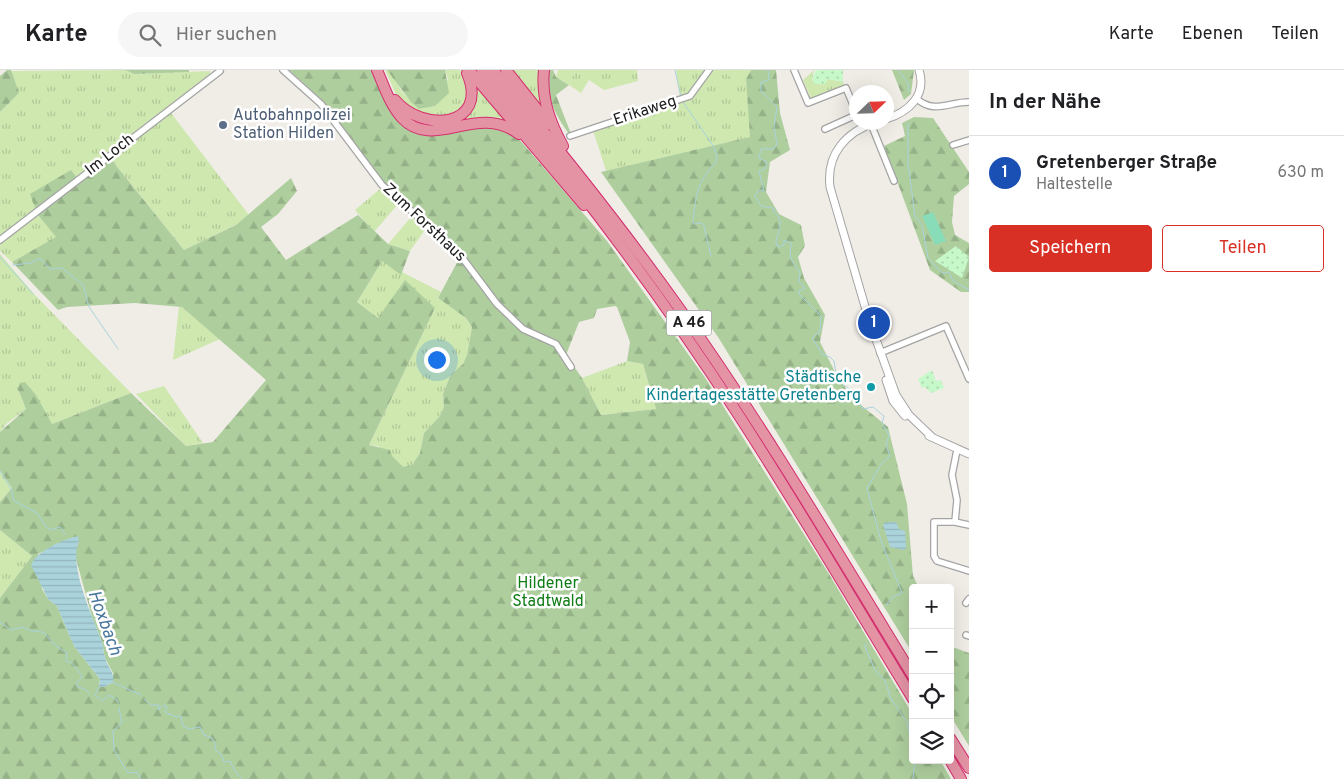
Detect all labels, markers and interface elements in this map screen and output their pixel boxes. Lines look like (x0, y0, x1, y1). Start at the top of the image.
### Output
search box (118, 12, 468, 57)
text: Karte (25, 20, 88, 50)
icon: search (136, 21, 164, 49)
text: Hier suchen (176, 23, 277, 47)
text: Karte (1109, 23, 1154, 46)
text: Ebenen (1182, 23, 1243, 46)
text: Teilen (1271, 23, 1319, 46)
north arrow (849, 85, 894, 130)
text: In der Nähe (989, 89, 1101, 116)
street label: Erikaweg (611, 91, 679, 131)
place label: Autobahnpolizei Station Hilden (233, 106, 351, 144)
marker: Autobahnpolizei Station Hilden (217, 119, 229, 131)
street label: Im Loch (81, 130, 139, 180)
text: Gretenberger Straße (1036, 151, 1217, 175)
text: 1 (1002, 163, 1008, 183)
text: 630 m (1277, 163, 1324, 183)
text: Haltestelle (1036, 175, 1113, 195)
street label: Zum Forsthaus (378, 179, 470, 267)
button: Speichern (989, 225, 1152, 272)
button: Teilen (1162, 225, 1324, 272)
pin: 1 (858, 304, 890, 342)
road number: A 46 (666, 310, 712, 336)
your location (424, 347, 450, 373)
place label: Städtische Kindertagesstätte Gretenberg (646, 368, 861, 406)
marker: Städtische Kindertagesstätte Gretenberg (865, 381, 877, 393)
park label: Hildener Stadtwald (512, 574, 584, 612)
map controls (909, 584, 954, 764)
button: + (909, 584, 954, 629)
water label: Hoxbach (82, 587, 126, 659)
button: − (909, 629, 954, 674)
button: locate (909, 674, 954, 719)
button: layers (909, 719, 954, 764)

